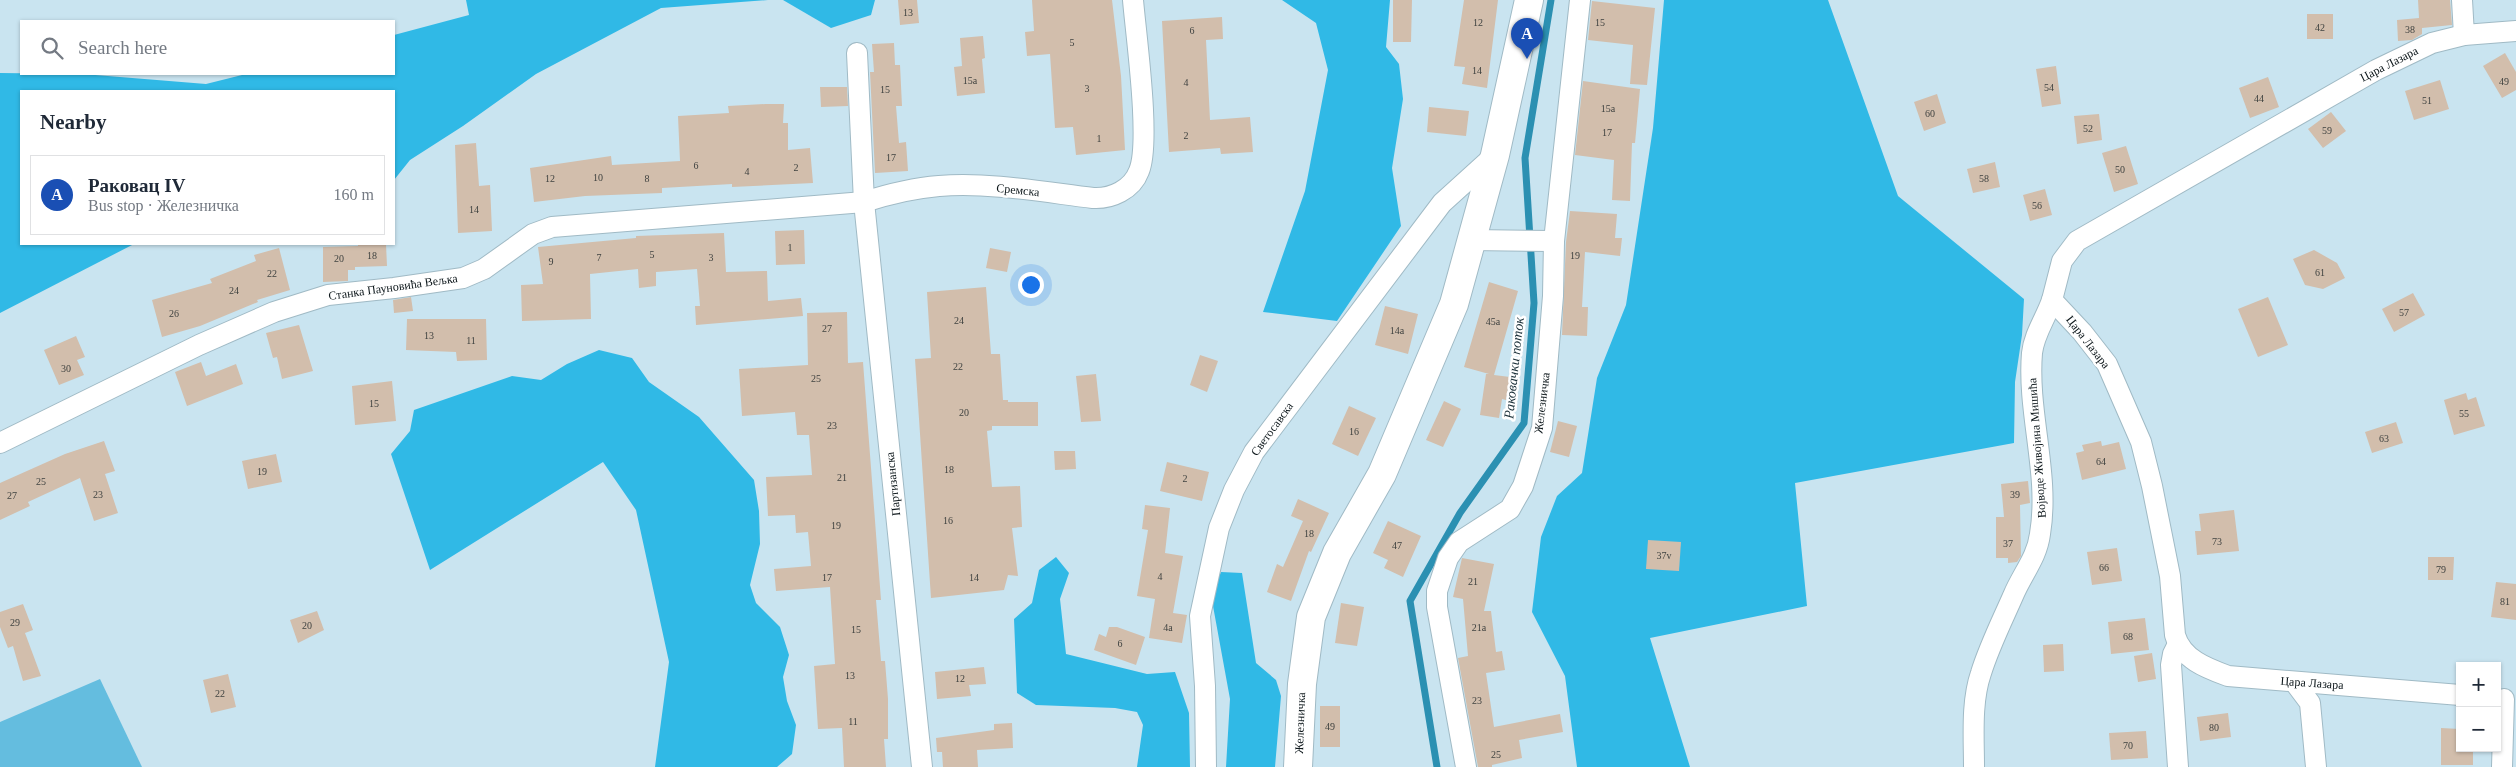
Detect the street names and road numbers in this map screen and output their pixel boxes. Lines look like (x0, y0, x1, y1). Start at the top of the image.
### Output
street label: Цара Лазара (2358, 43, 2421, 85)
street label: Сремска (996, 181, 1041, 199)
street label: Станка Пауновића Вељка (328, 271, 459, 303)
street label: Цара Лазара (2063, 313, 2113, 372)
street label: Железничка (1531, 371, 1553, 434)
street label: Војводе Живојина Мишића (2025, 377, 2049, 518)
street label: Светосавска (1248, 399, 1297, 459)
street label: Партизанска (883, 451, 903, 517)
street label: Цара Лазара (2280, 674, 2345, 692)
street label: Железничка (1292, 691, 1308, 754)

